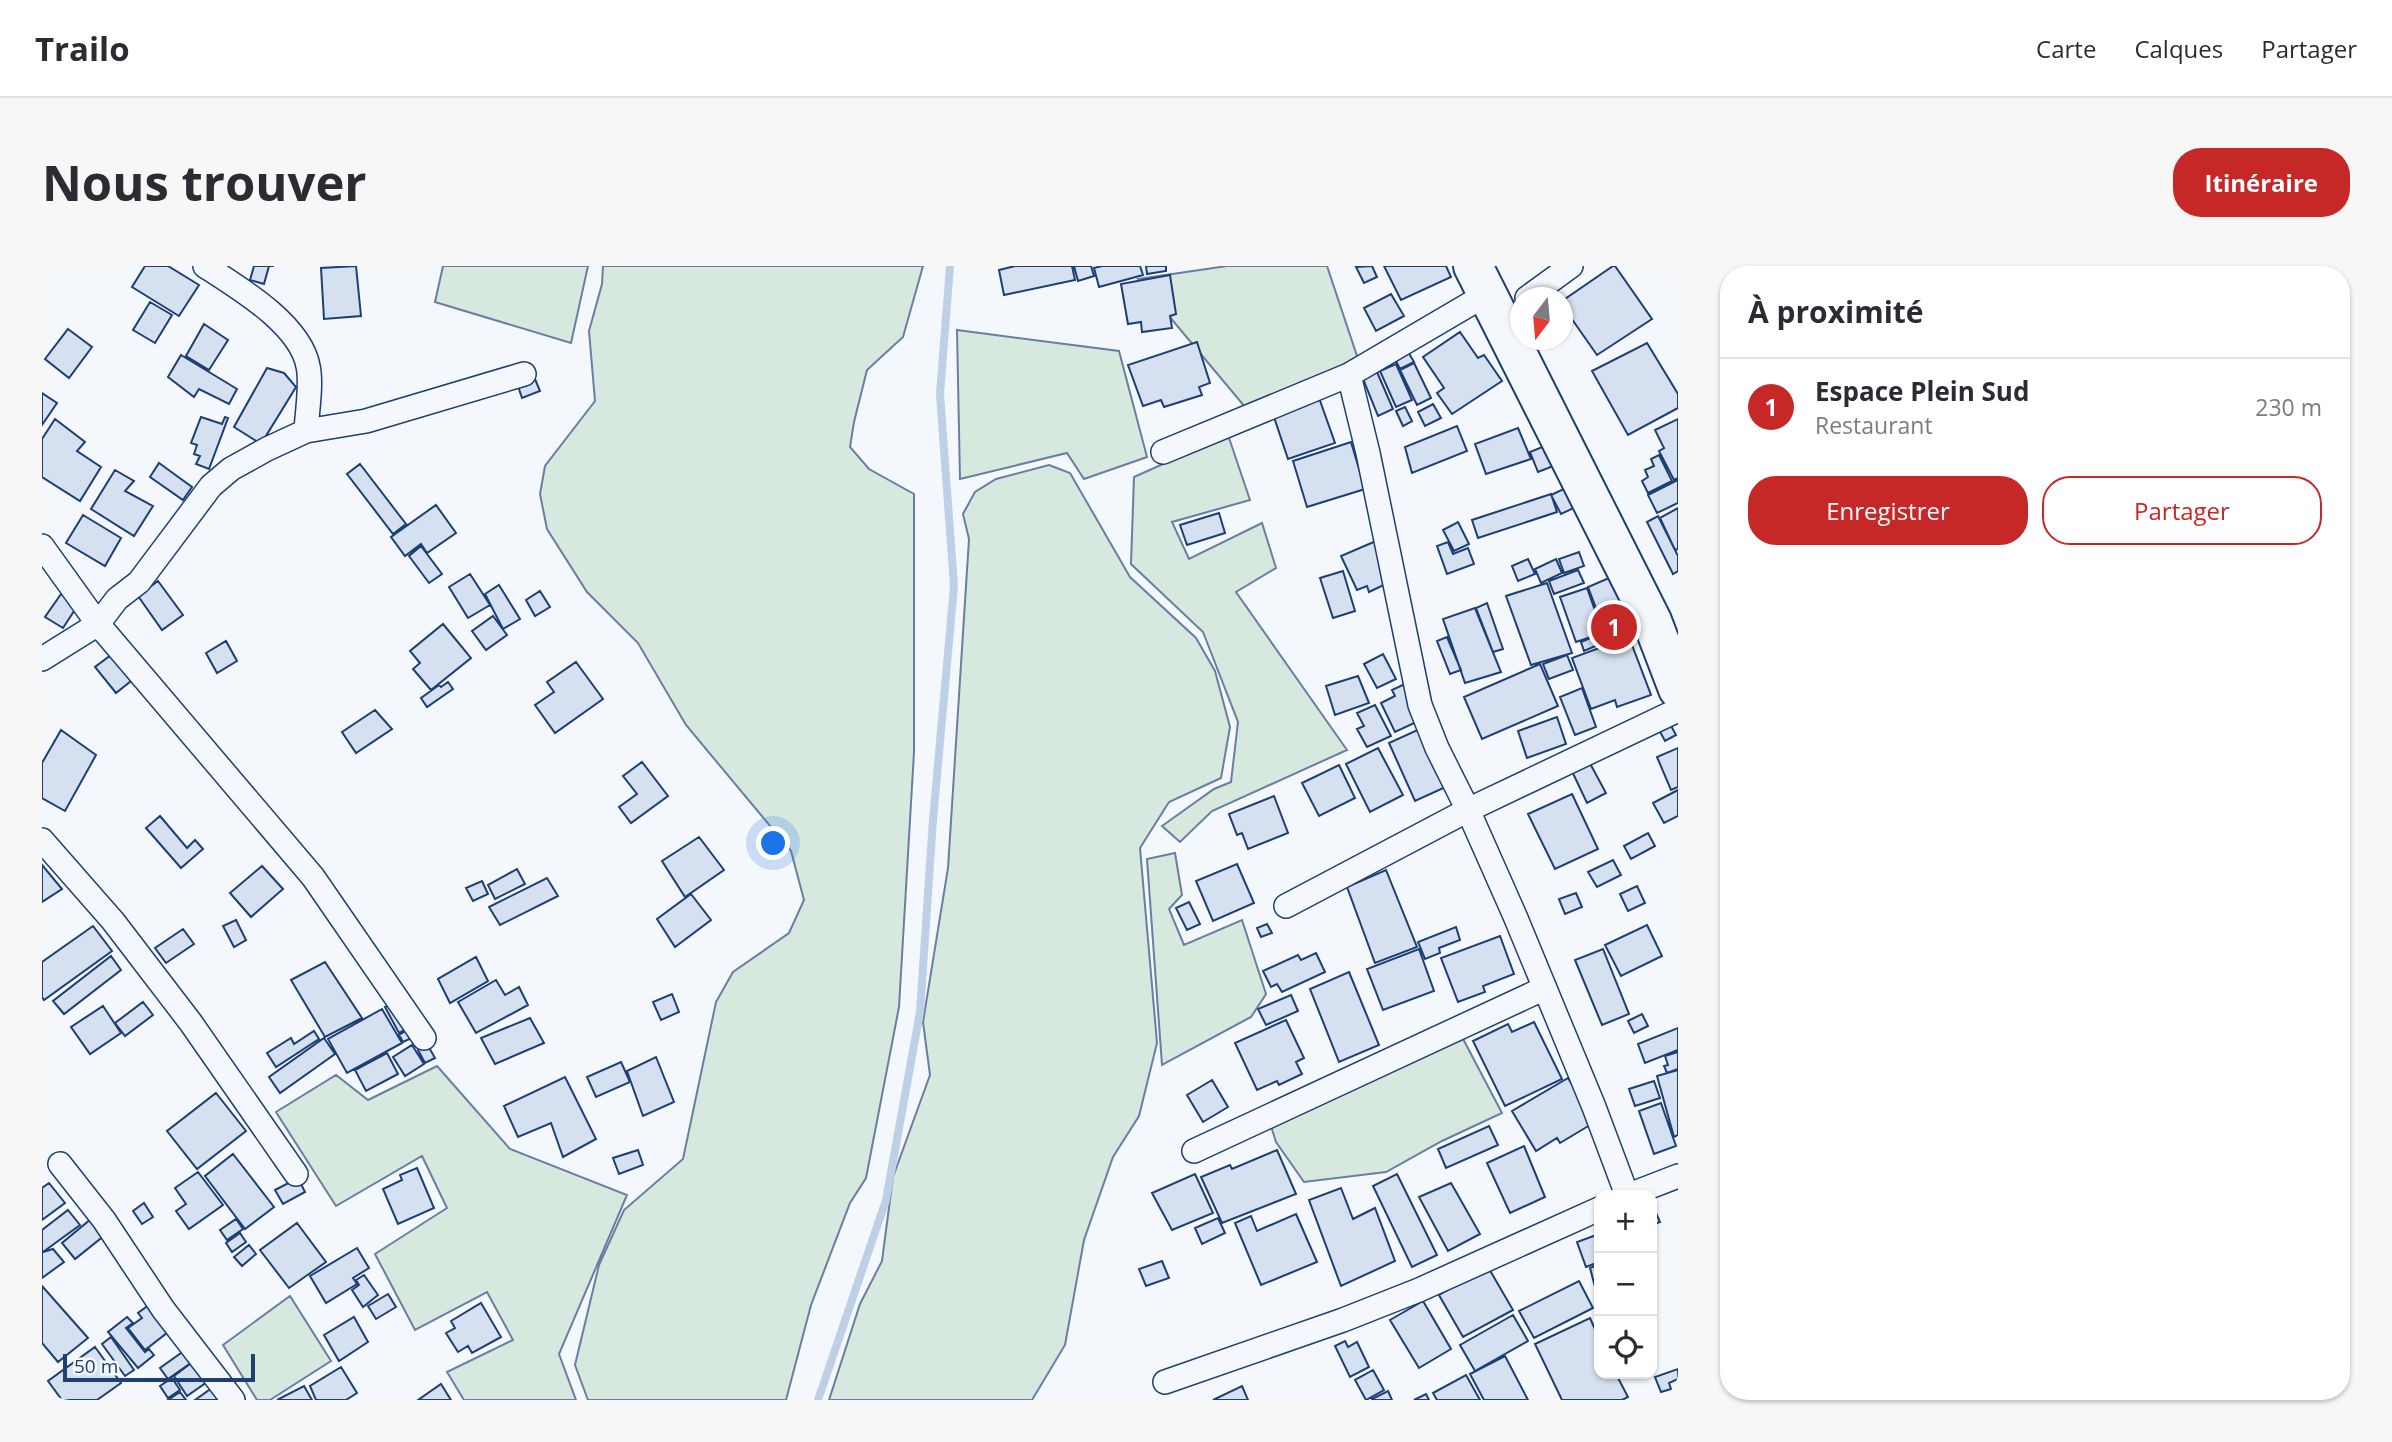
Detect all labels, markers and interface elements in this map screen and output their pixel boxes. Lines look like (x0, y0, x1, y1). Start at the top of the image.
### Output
text: Trailo (35, 26, 130, 71)
text: Carte (2036, 32, 2096, 65)
text: Calques (2134, 32, 2223, 65)
text: Partager (2261, 32, 2357, 65)
button: Itinéraire (2173, 148, 2350, 217)
text: Nous trouver (42, 149, 367, 215)
north arrow (1510, 287, 1573, 350)
text: À proximité (1748, 291, 1924, 332)
text: Espace Plein Sud (1815, 373, 2029, 409)
text: 1 (1764, 391, 1778, 423)
text: 230 m (2255, 391, 2322, 423)
text: Restaurant (1815, 409, 1933, 441)
button: Enregistrer (1748, 476, 2028, 545)
button: Partager (2042, 476, 2322, 545)
pin: 1 (1591, 601, 1637, 653)
your location (756, 826, 790, 860)
map controls (1594, 1190, 1657, 1379)
button: + (1594, 1190, 1657, 1253)
button: − (1594, 1253, 1657, 1316)
button: locate (1594, 1316, 1657, 1379)
scale bar (63, 1351, 256, 1383)
text: 50 m (74, 1353, 118, 1379)

